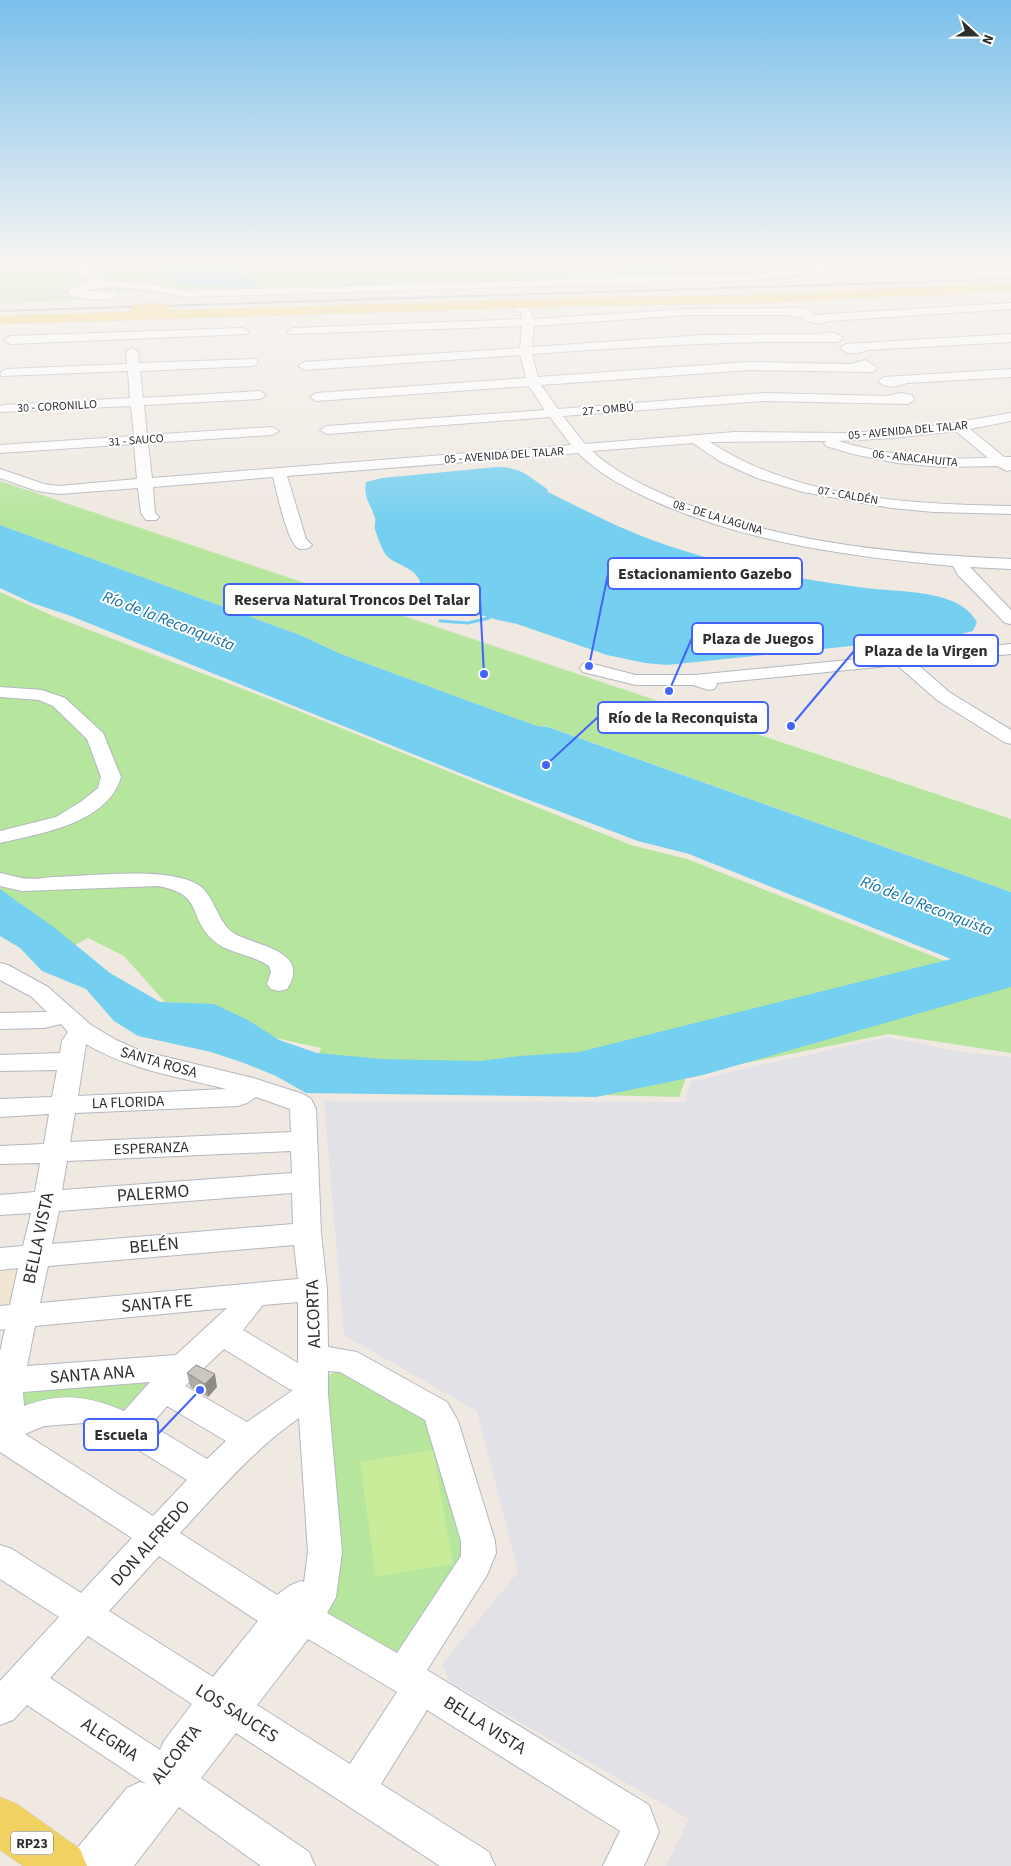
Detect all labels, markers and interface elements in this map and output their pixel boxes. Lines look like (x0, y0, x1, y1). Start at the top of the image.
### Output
north arrow (951, 10, 1001, 60)
text: N (976, 31, 998, 47)
street label: 30 - CORONILLO (17, 396, 97, 417)
street label: 27 - OMBÚ (581, 399, 635, 420)
street label: 05 - AVENIDA DEL TALAR (848, 417, 969, 444)
street label: 31 - SAUCO (108, 430, 164, 451)
street label: 05 - AVENIDA DEL TALAR (444, 443, 565, 468)
street label: 06 - ANACAHUITA (871, 446, 959, 471)
street label: 07 - CALDÉN (816, 482, 879, 509)
street label: 08 - DE LA LAGUNA (671, 496, 765, 539)
callout: Estacionamiento Gazebo (608, 558, 802, 589)
text: Estacionamiento Gazebo (618, 563, 792, 585)
callout: Reserva Natural Troncos Del Talar (224, 584, 480, 615)
water label: Río de la Reconquista (99, 586, 238, 656)
text: Reserva Natural Troncos Del Talar (234, 589, 471, 611)
callout: Plaza de Juegos (692, 623, 823, 654)
text: Plaza de Juegos (702, 628, 814, 650)
callout: Plaza de la Virgen (854, 635, 998, 666)
text: Plaza de la Virgen (864, 640, 988, 662)
callout: Río de la Reconquista (598, 702, 768, 733)
text: Río de la Reconquista (608, 707, 758, 729)
water label: Río de la Reconquista (857, 871, 996, 941)
street label: SANTA ROSA (118, 1041, 201, 1084)
street label: LA FLORIDA (91, 1091, 165, 1114)
street label: ESPERANZA (113, 1137, 190, 1160)
street label: PALERMO (116, 1178, 190, 1209)
street label: BELLA VISTA (17, 1190, 60, 1286)
street label: BELÉN (128, 1231, 180, 1260)
street label: ALCORTA (300, 1279, 327, 1349)
street label: SANTA FE (120, 1288, 194, 1319)
street label: SANTA ANA (49, 1359, 135, 1390)
callout: Escuela (84, 1419, 158, 1450)
text: Escuela (94, 1424, 148, 1446)
street label: DON ALFREDO (105, 1495, 196, 1592)
street label: LOS SAUCES (190, 1678, 283, 1749)
street label: BELLA VISTA (439, 1690, 531, 1761)
street label: ALEGRIA (76, 1712, 144, 1767)
street label: ALCORTA (145, 1719, 207, 1789)
road number: RP23 (11, 1832, 53, 1855)

